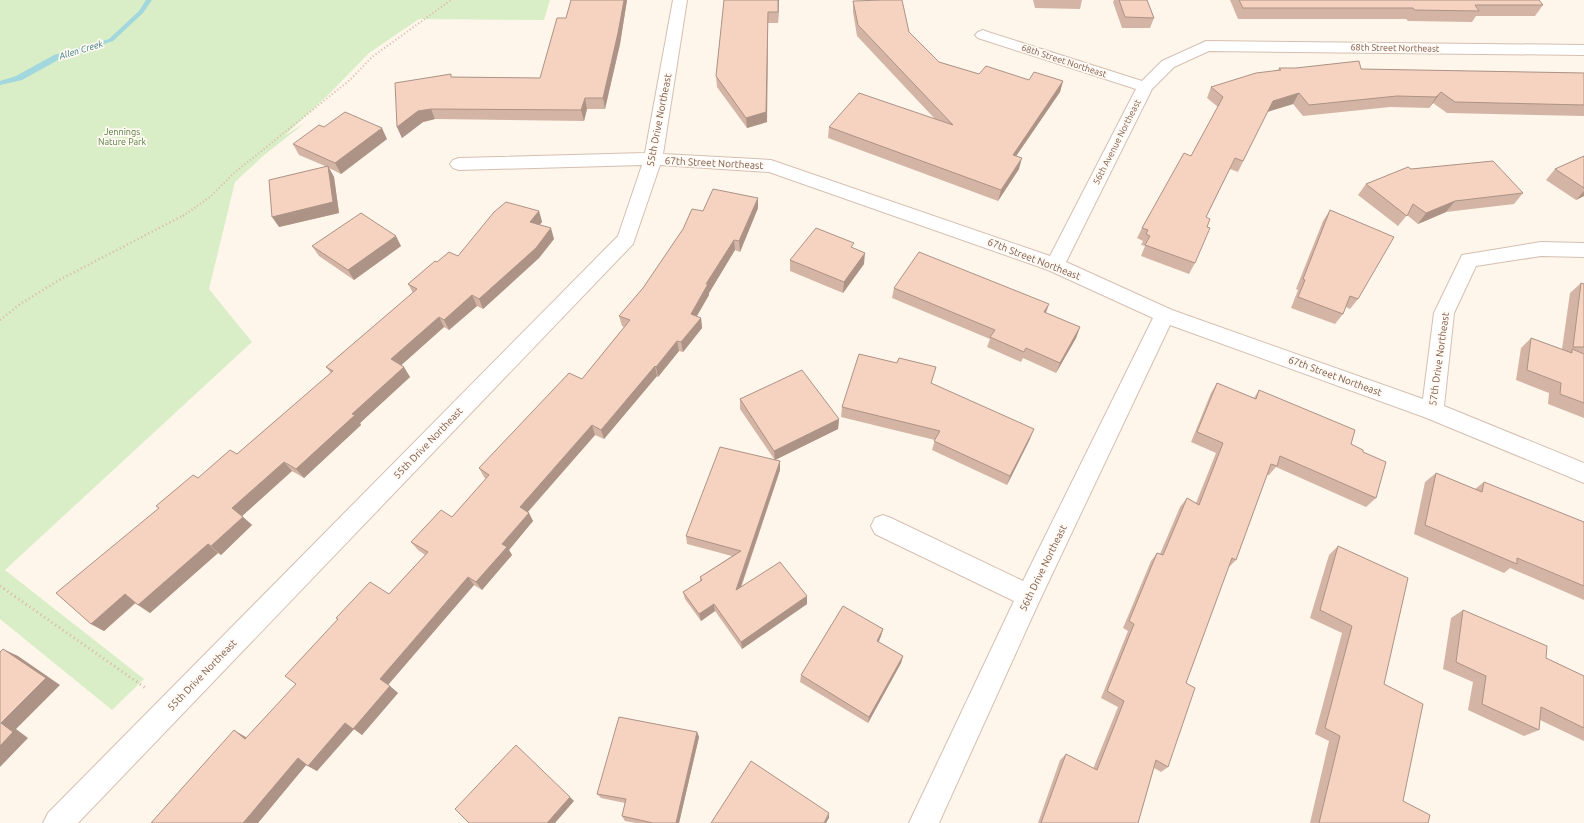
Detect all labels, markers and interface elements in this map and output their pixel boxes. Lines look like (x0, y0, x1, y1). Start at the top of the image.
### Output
water label: Allen Creek (57, 39, 104, 62)
street label: 68th Street Northeast (1350, 42, 1440, 54)
street label: 68th Street Northeast (1020, 43, 1108, 80)
street label: 55th Drive Northeast (645, 73, 673, 167)
street label: 56th Avenue Northeast (1091, 97, 1143, 186)
park label: Jennings Nature Park (98, 127, 146, 147)
street label: 67th Street Northeast (664, 155, 764, 171)
street label: 67th Street Northeast (986, 236, 1082, 282)
street label: 57th Drive Northeast (1427, 311, 1451, 407)
street label: 67th Street Northeast (1287, 354, 1383, 398)
street label: 55th Drive Northeast (391, 405, 465, 481)
street label: 56th Drive Northeast (1017, 523, 1069, 613)
street label: 55th Drive Northeast (165, 637, 239, 713)

